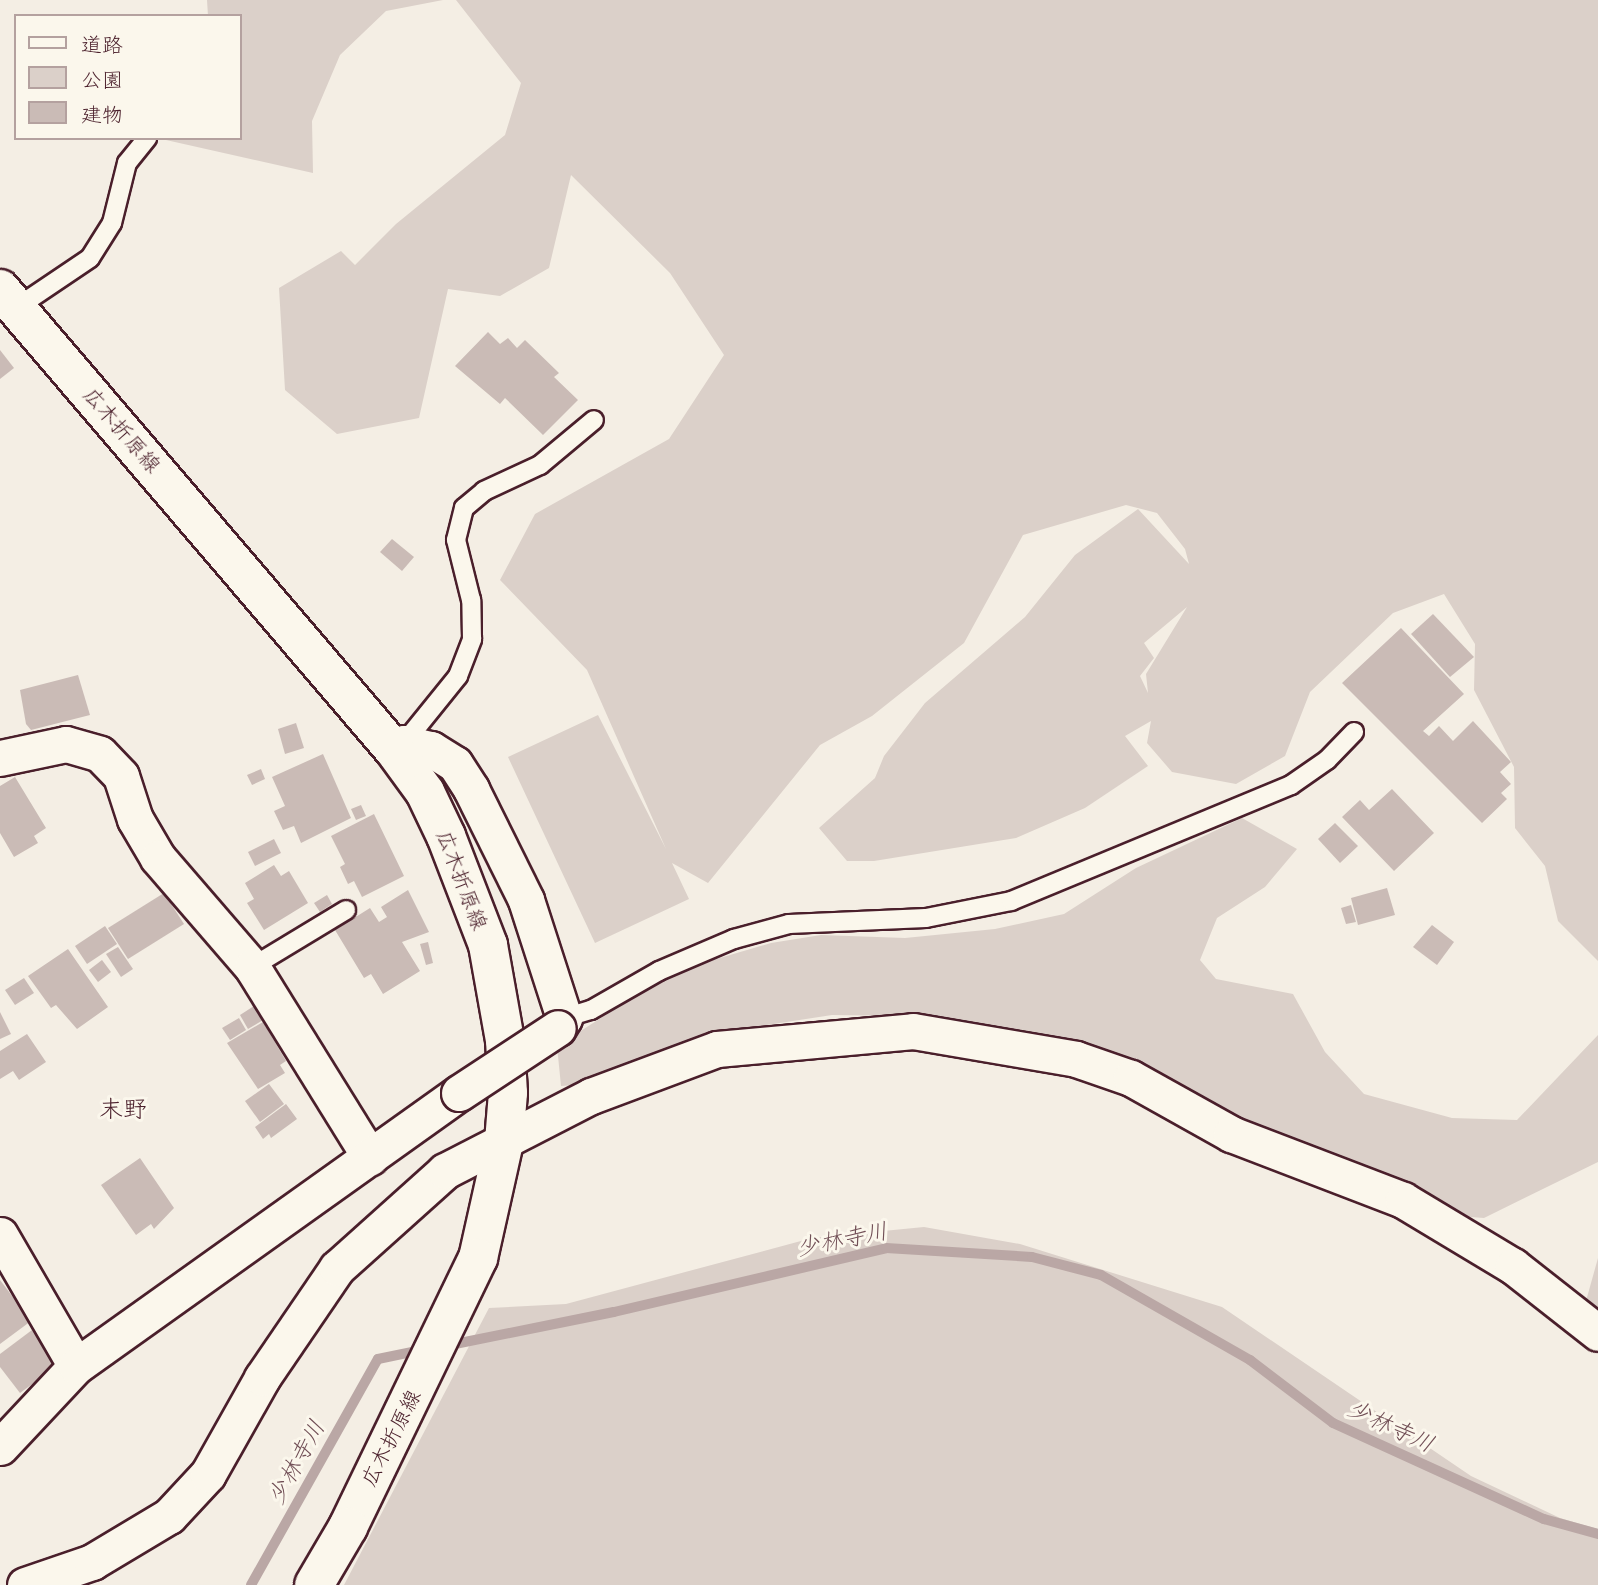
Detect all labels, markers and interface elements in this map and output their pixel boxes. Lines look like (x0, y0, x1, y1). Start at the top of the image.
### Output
legend (14, 14, 242, 140)
text: 道路 (81, 32, 123, 57)
text: 公園 (81, 67, 123, 92)
text: 建物 (81, 102, 123, 127)
street label: 広木折原線 (78, 382, 166, 478)
street label: 広木折原線 (431, 826, 493, 934)
district label: 末野 (99, 1095, 147, 1123)
water label: 少林寺川 (794, 1217, 890, 1261)
street label: 広木折原線 (356, 1386, 426, 1490)
water label: 少林寺川 (1343, 1394, 1439, 1458)
water label: 少林寺川 (262, 1415, 330, 1509)

